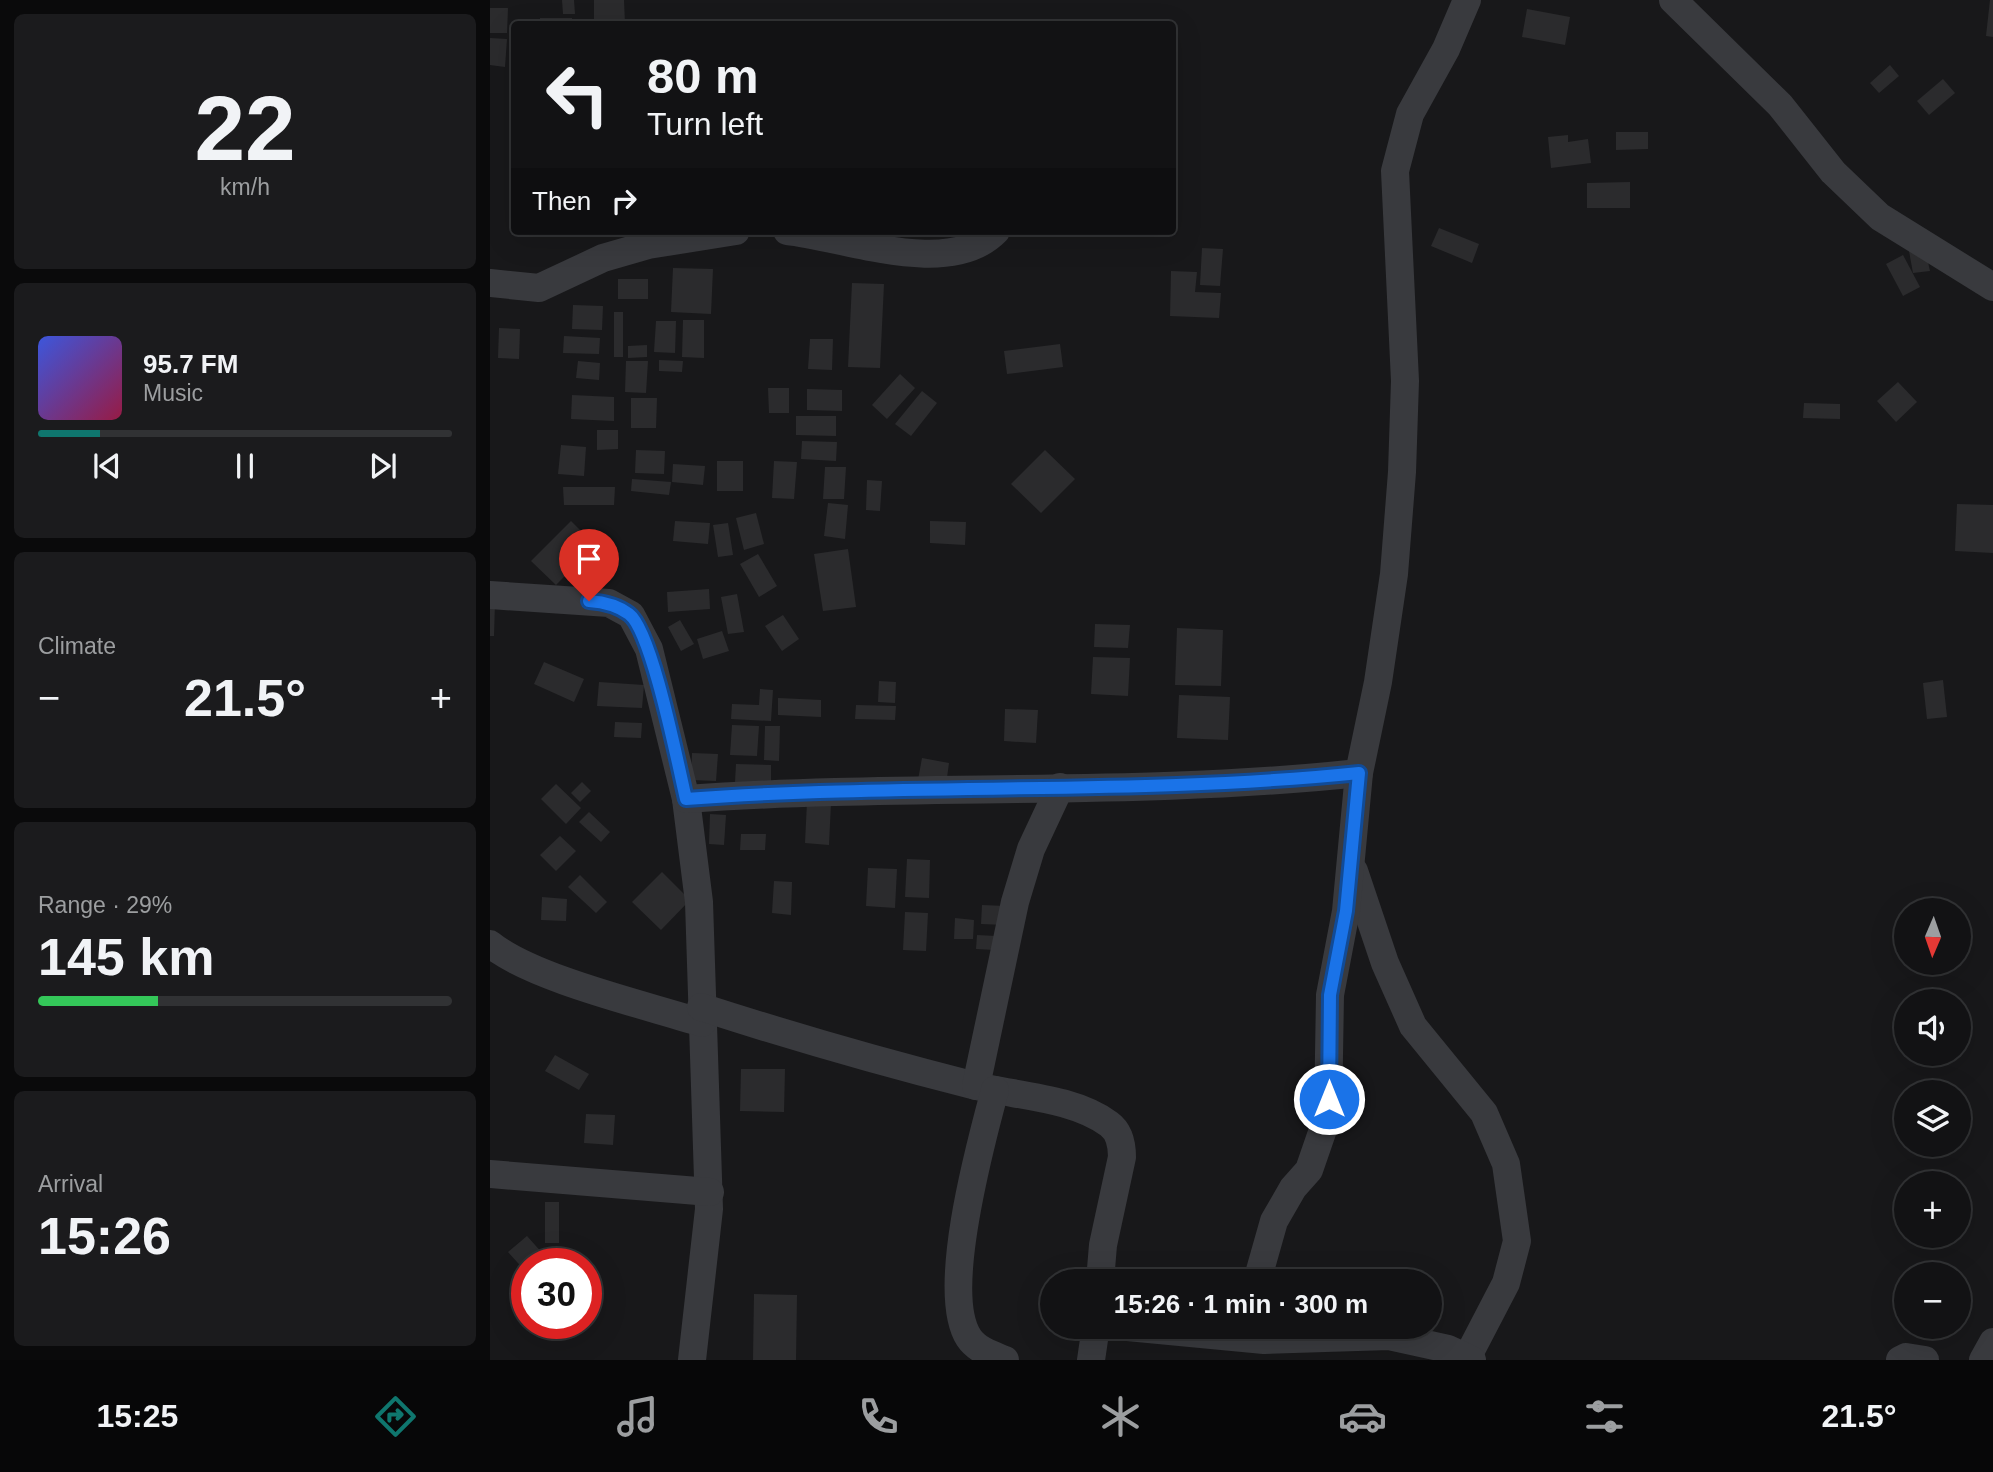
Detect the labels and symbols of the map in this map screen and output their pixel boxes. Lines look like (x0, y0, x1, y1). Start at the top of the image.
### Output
pin (559, 529, 619, 601)
north arrow (1894, 898, 1970, 975)
position arrow (1292, 1062, 1366, 1136)
speed limit sign: 30 (511, 1248, 602, 1339)

